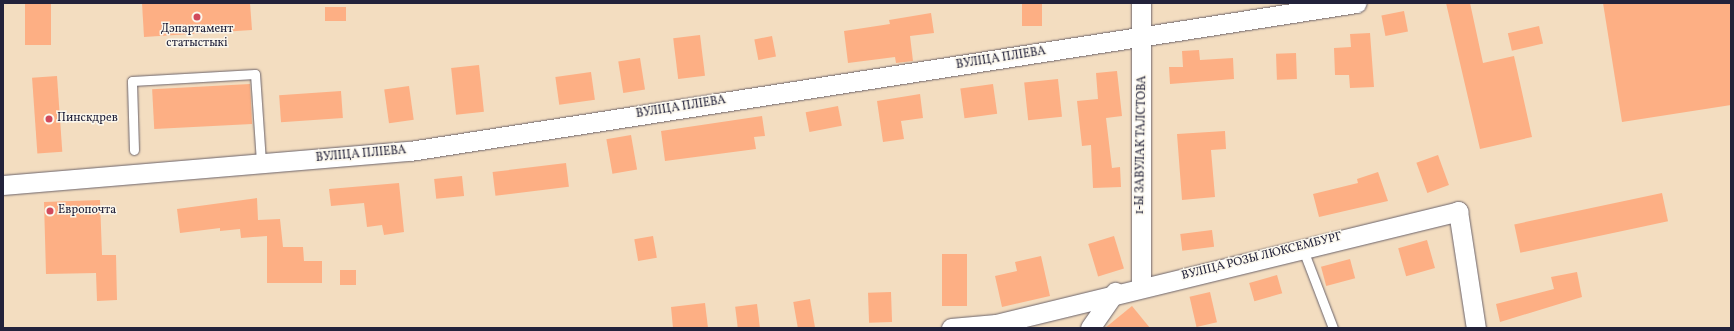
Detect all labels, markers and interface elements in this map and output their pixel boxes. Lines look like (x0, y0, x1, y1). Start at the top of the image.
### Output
marker: Дэпартамент статыстыкі (192, 12, 202, 22)
place label: Дэпартамент статыстыкі (161, 23, 233, 51)
street label: ВУЛІЦА ПЛІЕВА (955, 45, 1047, 73)
street label: 1-Ы ЗАВУЛАК ТАЛСТОВА (1134, 75, 1150, 215)
street label: ВУЛІЦА ПЛІЕВА (635, 94, 727, 122)
place label: Пинскдрев (57, 112, 118, 126)
marker: Пинскдрев (44, 114, 54, 124)
street label: ВУЛІЦА ПЛІЕВА (315, 144, 407, 166)
place label: Европочта (58, 204, 116, 218)
marker: Европочта (45, 206, 55, 216)
street label: ВУЛІЦА РОЗЫ ЛЮКСЕМБУРГ (1180, 230, 1344, 284)

